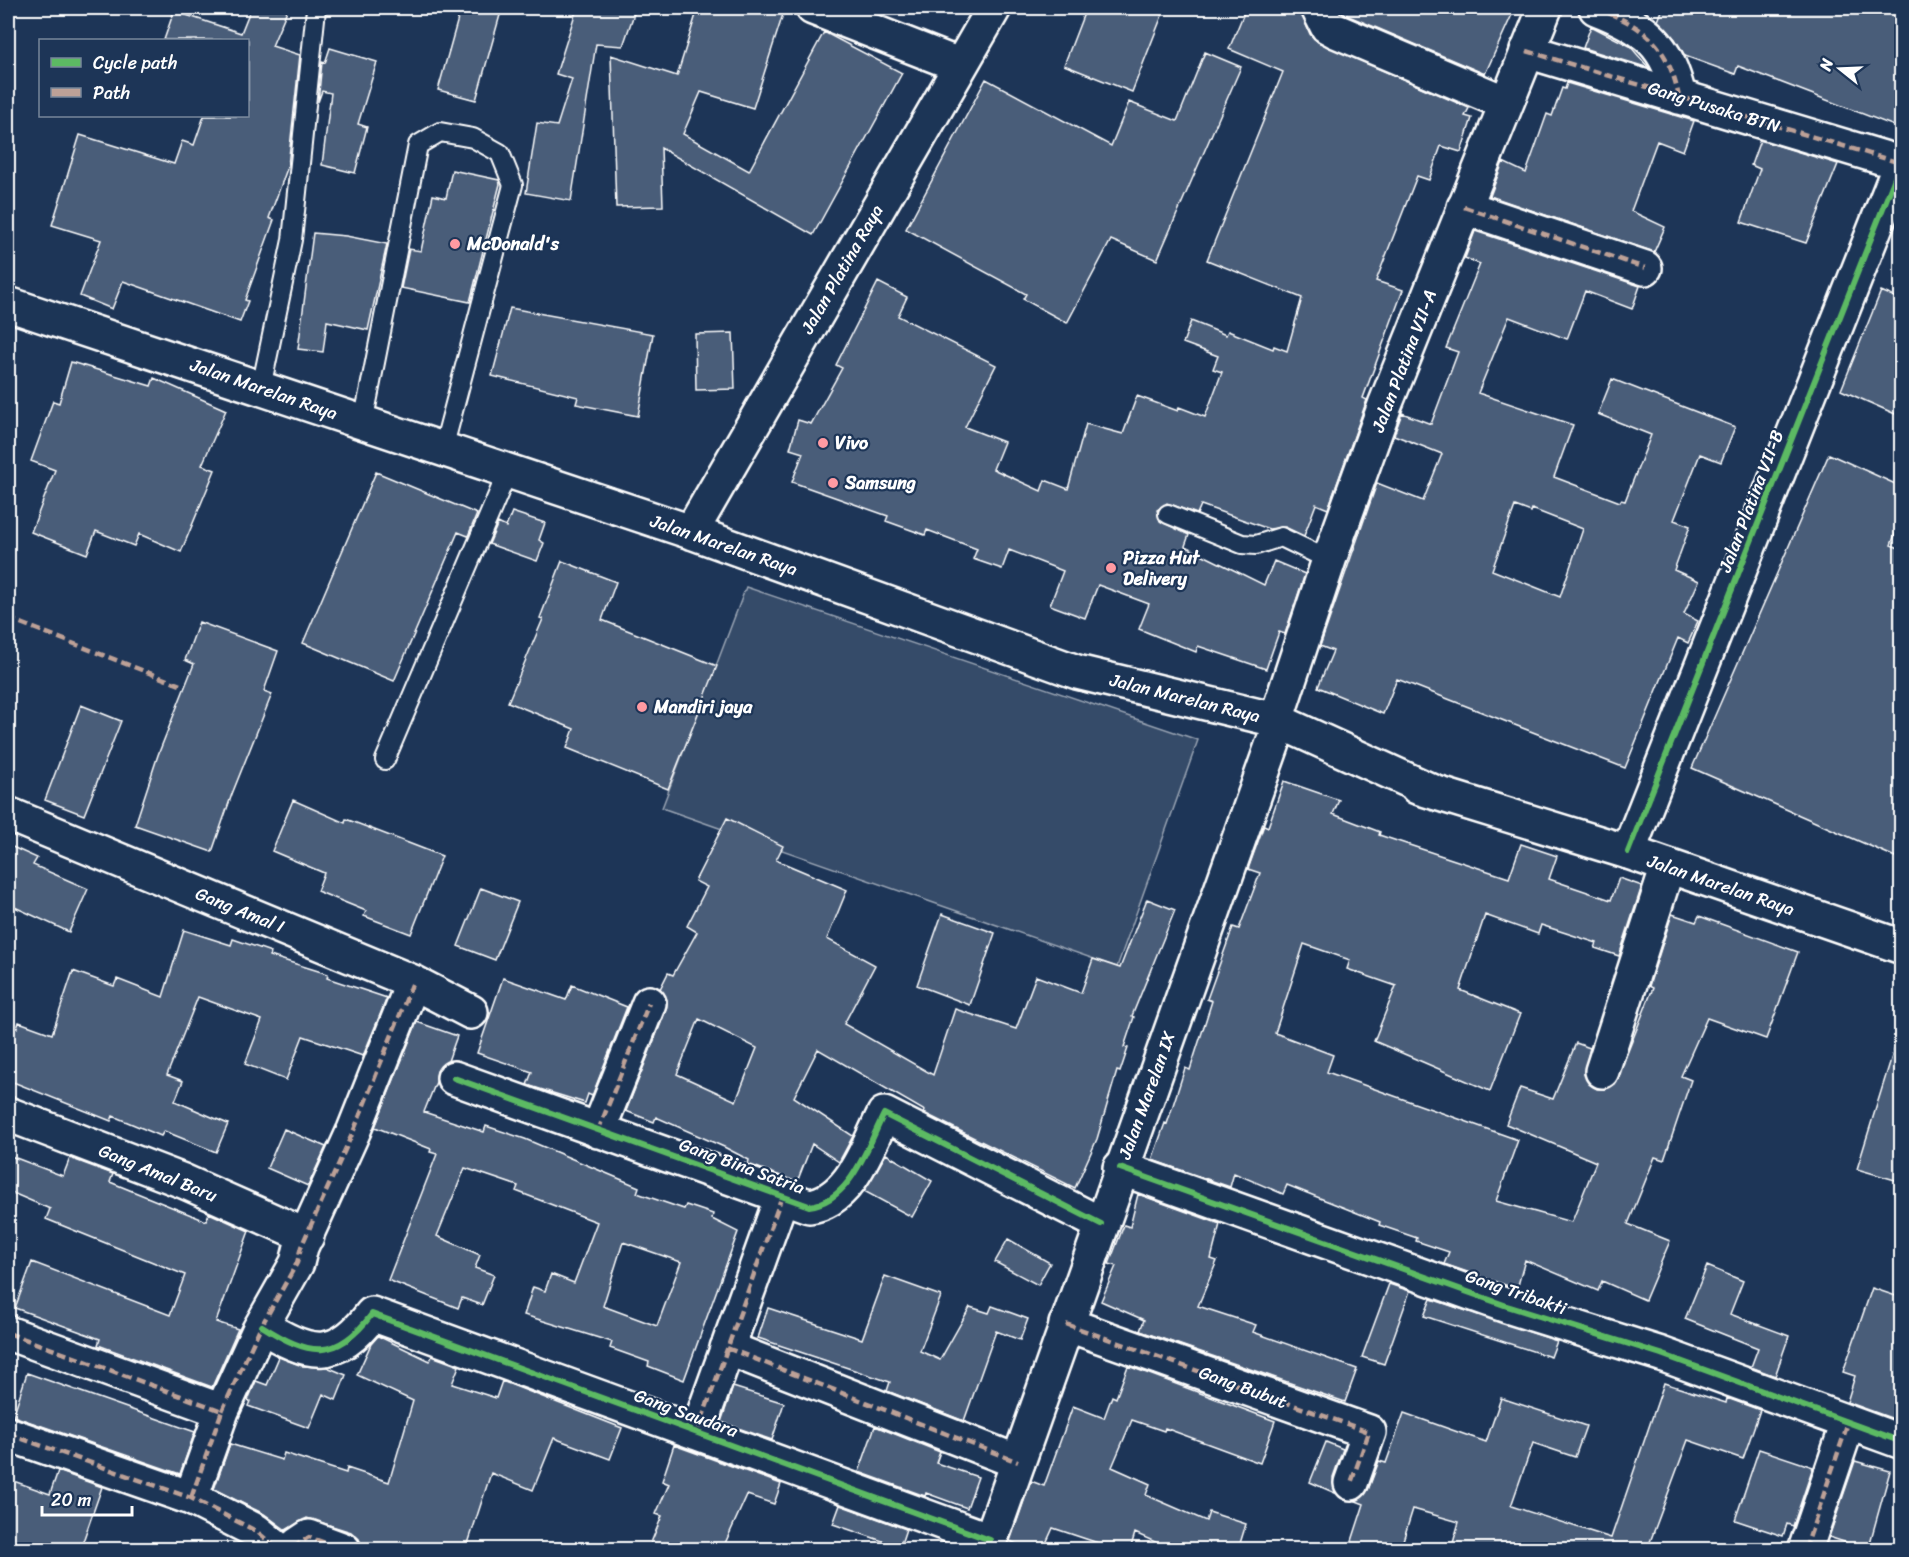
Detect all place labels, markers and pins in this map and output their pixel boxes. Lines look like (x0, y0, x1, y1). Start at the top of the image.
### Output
place label: McDonald's (466, 228, 560, 260)
marker: McDonald's (448, 237, 462, 251)
place label: Vivo (835, 427, 869, 459)
marker: Vivo (816, 436, 830, 450)
place label: Samsung (844, 467, 916, 499)
marker: Samsung (826, 476, 840, 490)
place label: Pizza Hut Delivery (1123, 542, 1201, 595)
marker: Pizza Hut Delivery (1104, 561, 1118, 575)
place label: Mandiri jaya (653, 691, 753, 723)
marker: Mandiri jaya (635, 700, 649, 714)

